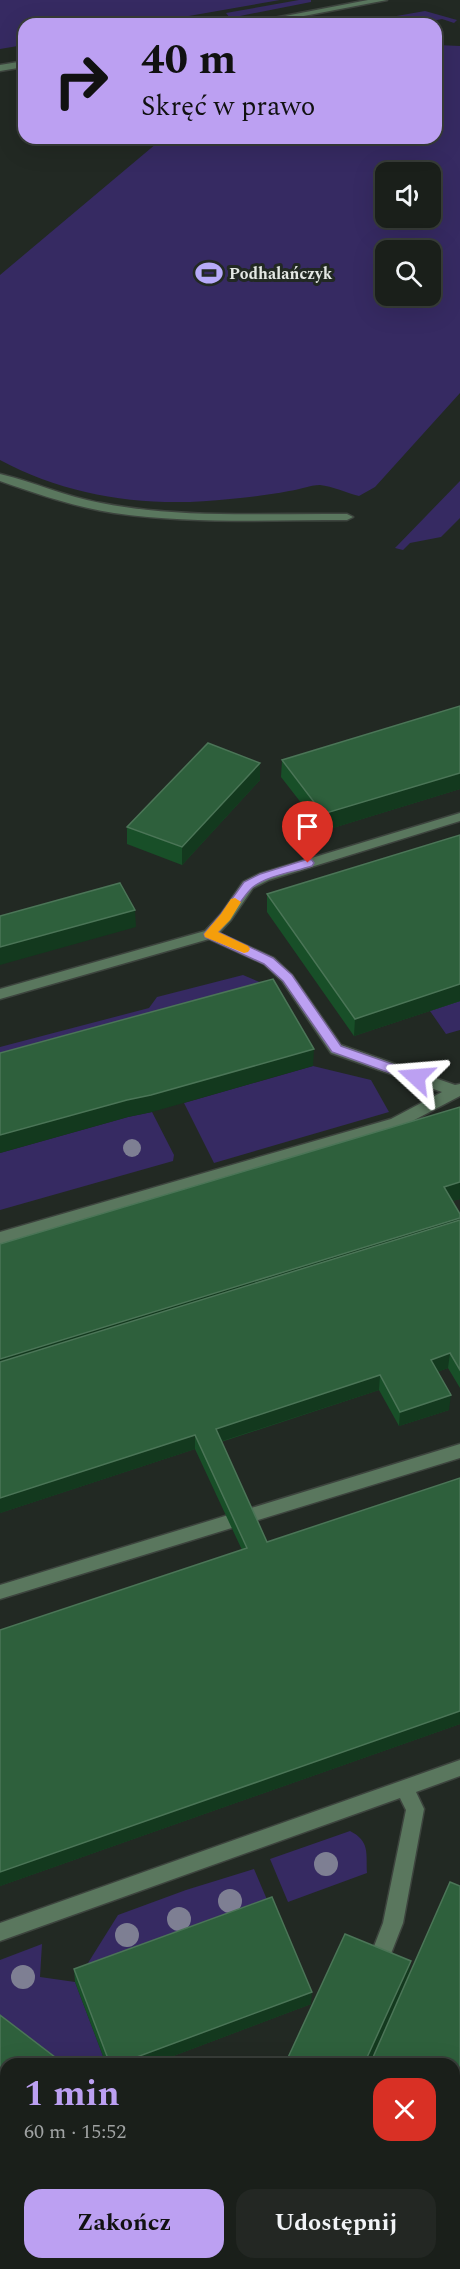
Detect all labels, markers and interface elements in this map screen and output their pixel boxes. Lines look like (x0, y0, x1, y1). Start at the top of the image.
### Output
text: 40 m (141, 29, 236, 92)
icon: right (42, 42, 120, 120)
text: Skręć w prawo (141, 86, 315, 128)
map controls (375, 162, 441, 306)
button: sound (375, 162, 441, 228)
button: search (375, 240, 441, 306)
sports icon: Podhalańczyk (194, 258, 224, 288)
place label: Podhalańczyk (229, 262, 333, 286)
pin (282, 801, 333, 863)
icon: arrive (291, 810, 324, 843)
position arrow (384, 1045, 448, 1109)
text: 1 min (24, 2067, 120, 2122)
button: close (373, 2078, 436, 2141)
text: 60 m · 15:52 (24, 2117, 126, 2147)
button: Zakończ (24, 2189, 224, 2258)
button: Udostępnij (236, 2189, 436, 2258)

